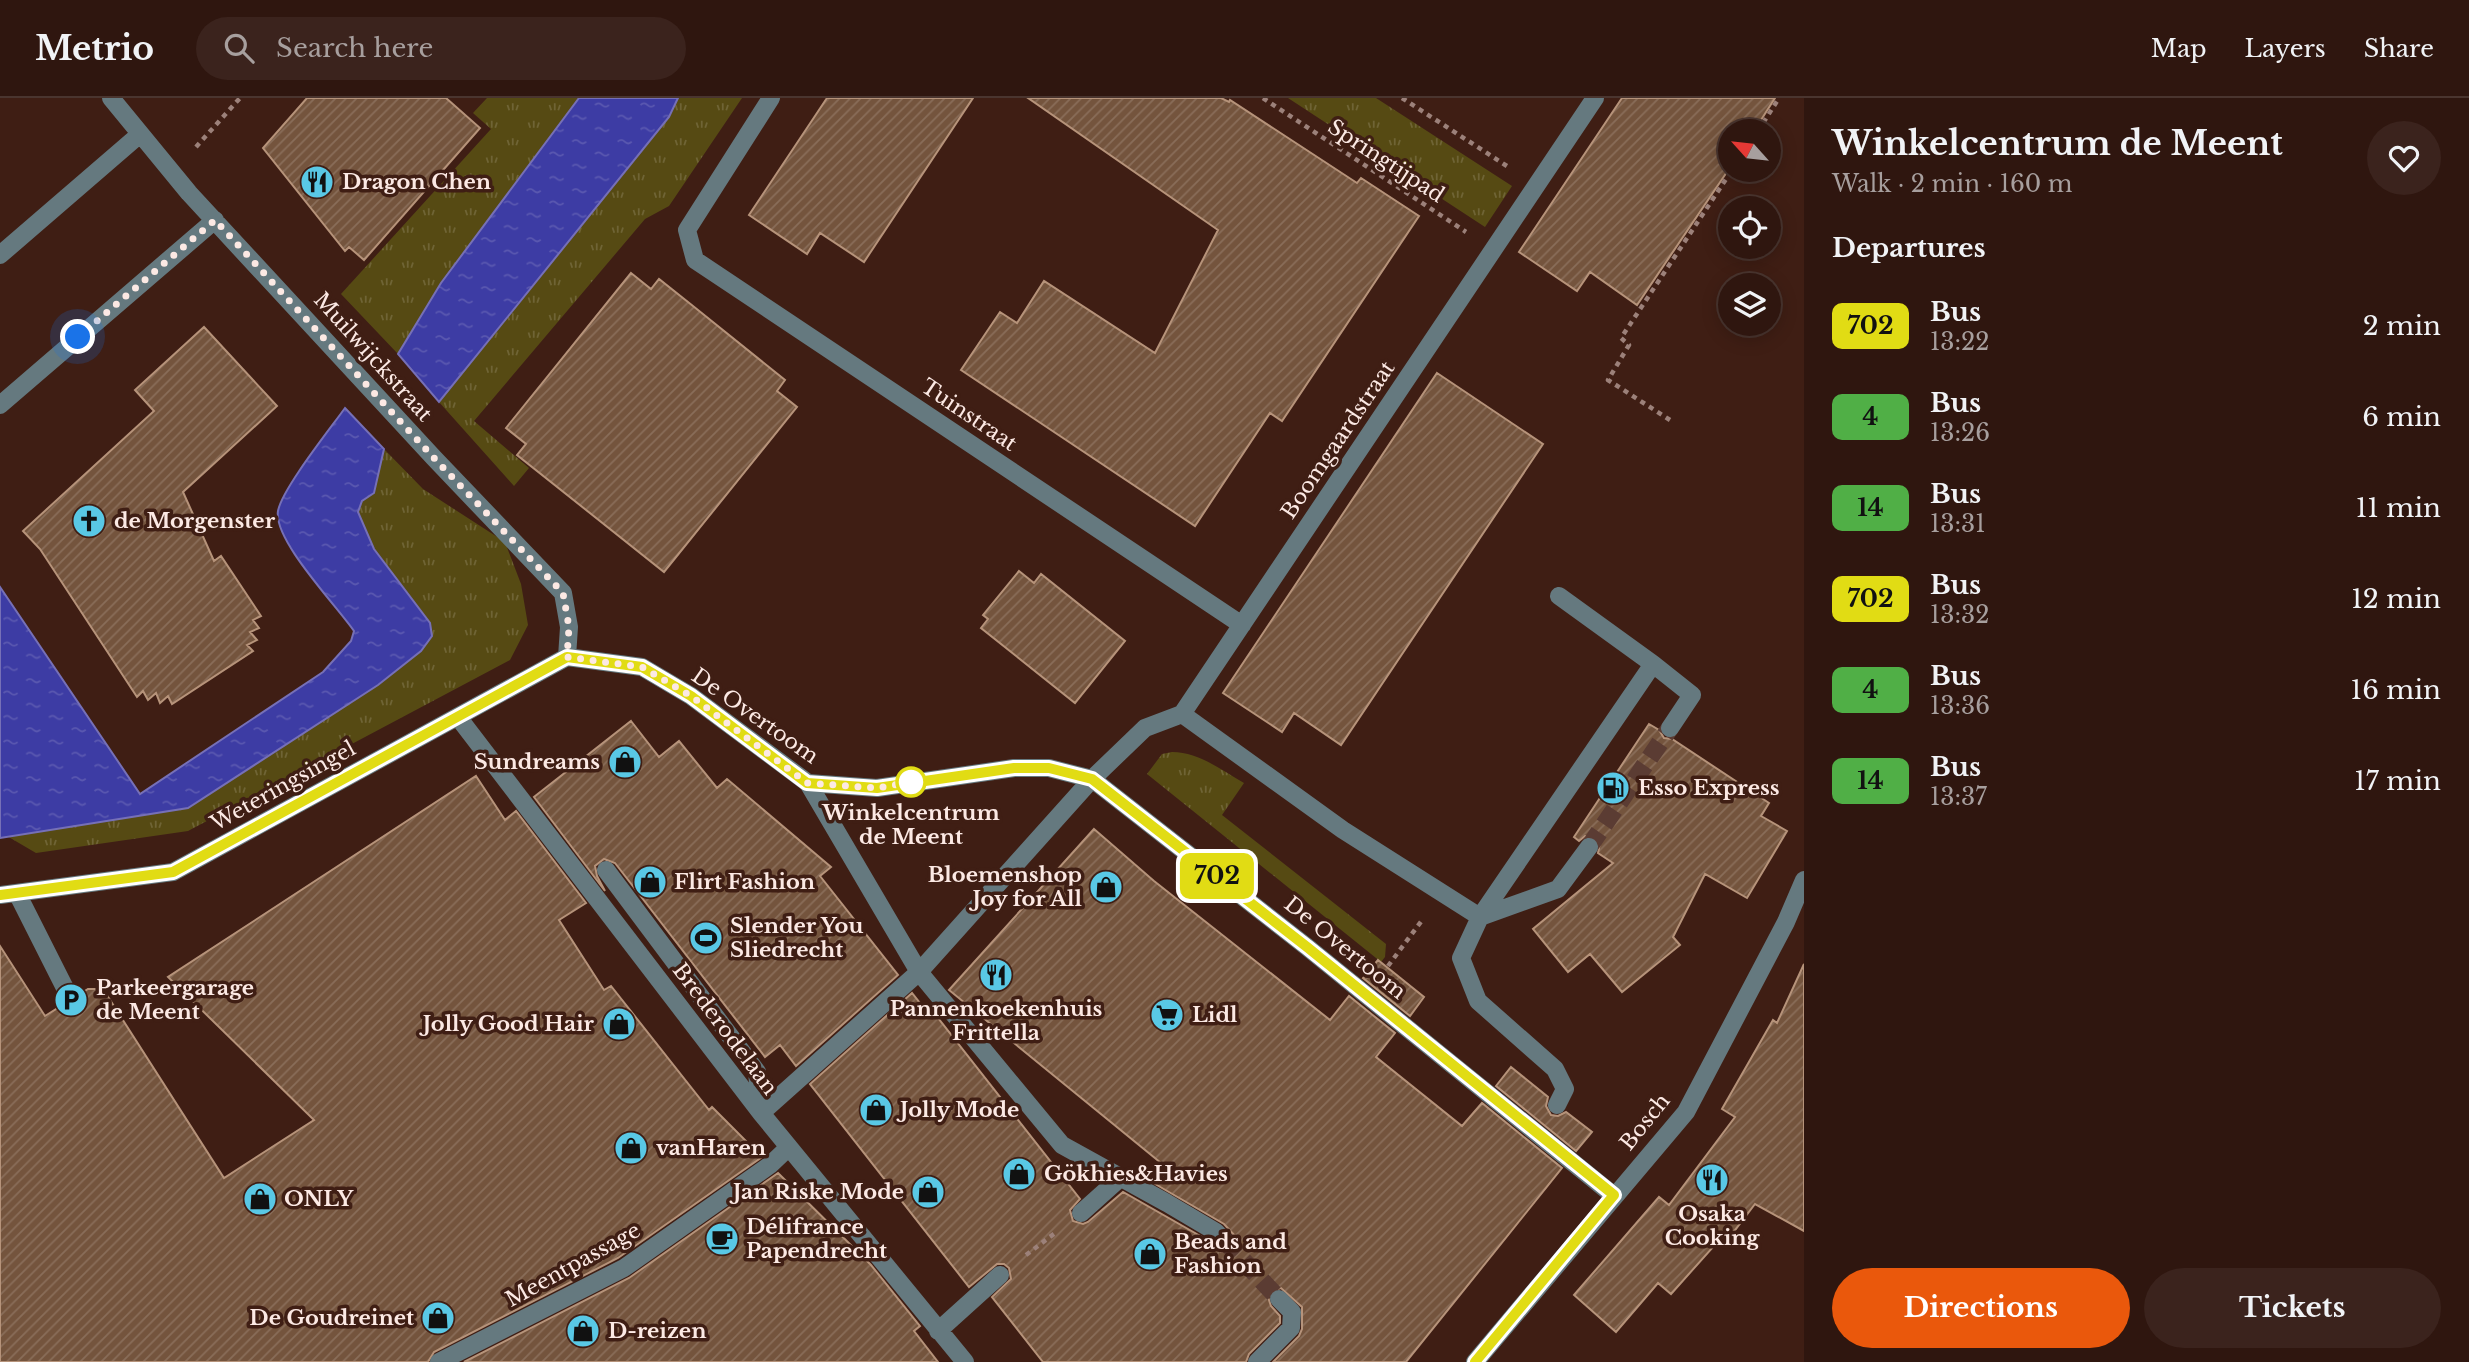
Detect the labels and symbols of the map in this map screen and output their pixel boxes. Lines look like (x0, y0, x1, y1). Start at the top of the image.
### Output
street label: Springtijpad (1323, 114, 1449, 208)
north arrow (1718, 119, 1782, 182)
restaurant icon: Dragon Chen (298, 163, 336, 201)
place label: Dragon Chen (342, 169, 491, 195)
street label: Muilwijckstraat (308, 287, 438, 427)
your location (60, 319, 95, 354)
street label: Boomgaardstraat (1276, 356, 1400, 524)
street label: Tuinstraat (916, 373, 1022, 457)
church icon: de Morgenster (70, 502, 108, 540)
place label: de Morgenster (114, 508, 276, 534)
street label: De Overtoom (687, 663, 824, 770)
street label: Weteringsingel (205, 735, 360, 837)
shop icon: Sundreams (606, 743, 644, 781)
place label: Sundreams (474, 749, 600, 775)
marker: Winkelcentrum de Meent (896, 767, 926, 797)
fuel station icon: Esso Express (1594, 769, 1632, 807)
place label: Esso Express (1638, 775, 1780, 801)
place label: Winkelcentrum de Meent (821, 800, 1000, 850)
line badge: 702 (1177, 853, 1257, 899)
place label: Bloemenshop Joy for All (928, 862, 1083, 912)
shop icon: Flirt Fashion (631, 863, 669, 901)
shop icon: Bloemenshop Joy for All (1087, 868, 1125, 906)
place label: Flirt Fashion (674, 869, 815, 895)
street label: De Overtoom (1279, 891, 1411, 1005)
place label: Slender You Sliedrecht (730, 913, 863, 963)
sports icon: Slender You Sliedrecht (687, 919, 725, 957)
restaurant icon: Pannenkoekenhuis Frittella (977, 956, 1015, 994)
street label: Brederodelaan (667, 958, 783, 1100)
place label: Parkeergarage de Meent (96, 975, 254, 1025)
parking icon: Parkeergarage de Meent (52, 981, 90, 1019)
place label: Pannenkoekenhuis Frittella (890, 996, 1103, 1046)
supermarket icon: Lidl (1148, 996, 1186, 1034)
place label: Lidl (1192, 1002, 1238, 1028)
shop icon: Jolly Good Hair (600, 1005, 638, 1043)
place label: Jolly Good Hair (419, 1011, 595, 1037)
street label: Bosch (1614, 1089, 1676, 1155)
shop icon: Jolly Mode (857, 1091, 895, 1129)
place label: Jolly Mode (896, 1097, 1019, 1123)
shop icon: vanHaren (612, 1129, 650, 1167)
place label: vanHaren (656, 1135, 766, 1161)
shop icon: Gökhies&Havies (1000, 1155, 1038, 1193)
place label: Gökhies&Havies (1044, 1161, 1228, 1187)
restaurant icon: Osaka Cooking (1693, 1161, 1731, 1199)
shop icon: Jan Riske Mode (909, 1173, 947, 1211)
place label: Jan Riske Mode (729, 1179, 904, 1205)
shop icon: ONLY (241, 1180, 279, 1218)
place label: ONLY (284, 1186, 354, 1212)
place label: Osaka Cooking (1665, 1201, 1760, 1251)
place label: Délifrance Papendrecht (746, 1214, 887, 1264)
street label: Meentpassage (501, 1217, 645, 1313)
cafe icon: Délifrance Papendrecht (703, 1220, 741, 1258)
place label: Beads and Fashion (1174, 1229, 1287, 1279)
shop icon: Beads and Fashion (1131, 1235, 1169, 1273)
shop icon: De Goudreinet (419, 1299, 457, 1337)
place label: De Goudreinet (249, 1305, 414, 1331)
shop icon: D-reizen (564, 1312, 602, 1350)
place label: D-reizen (608, 1318, 706, 1344)

